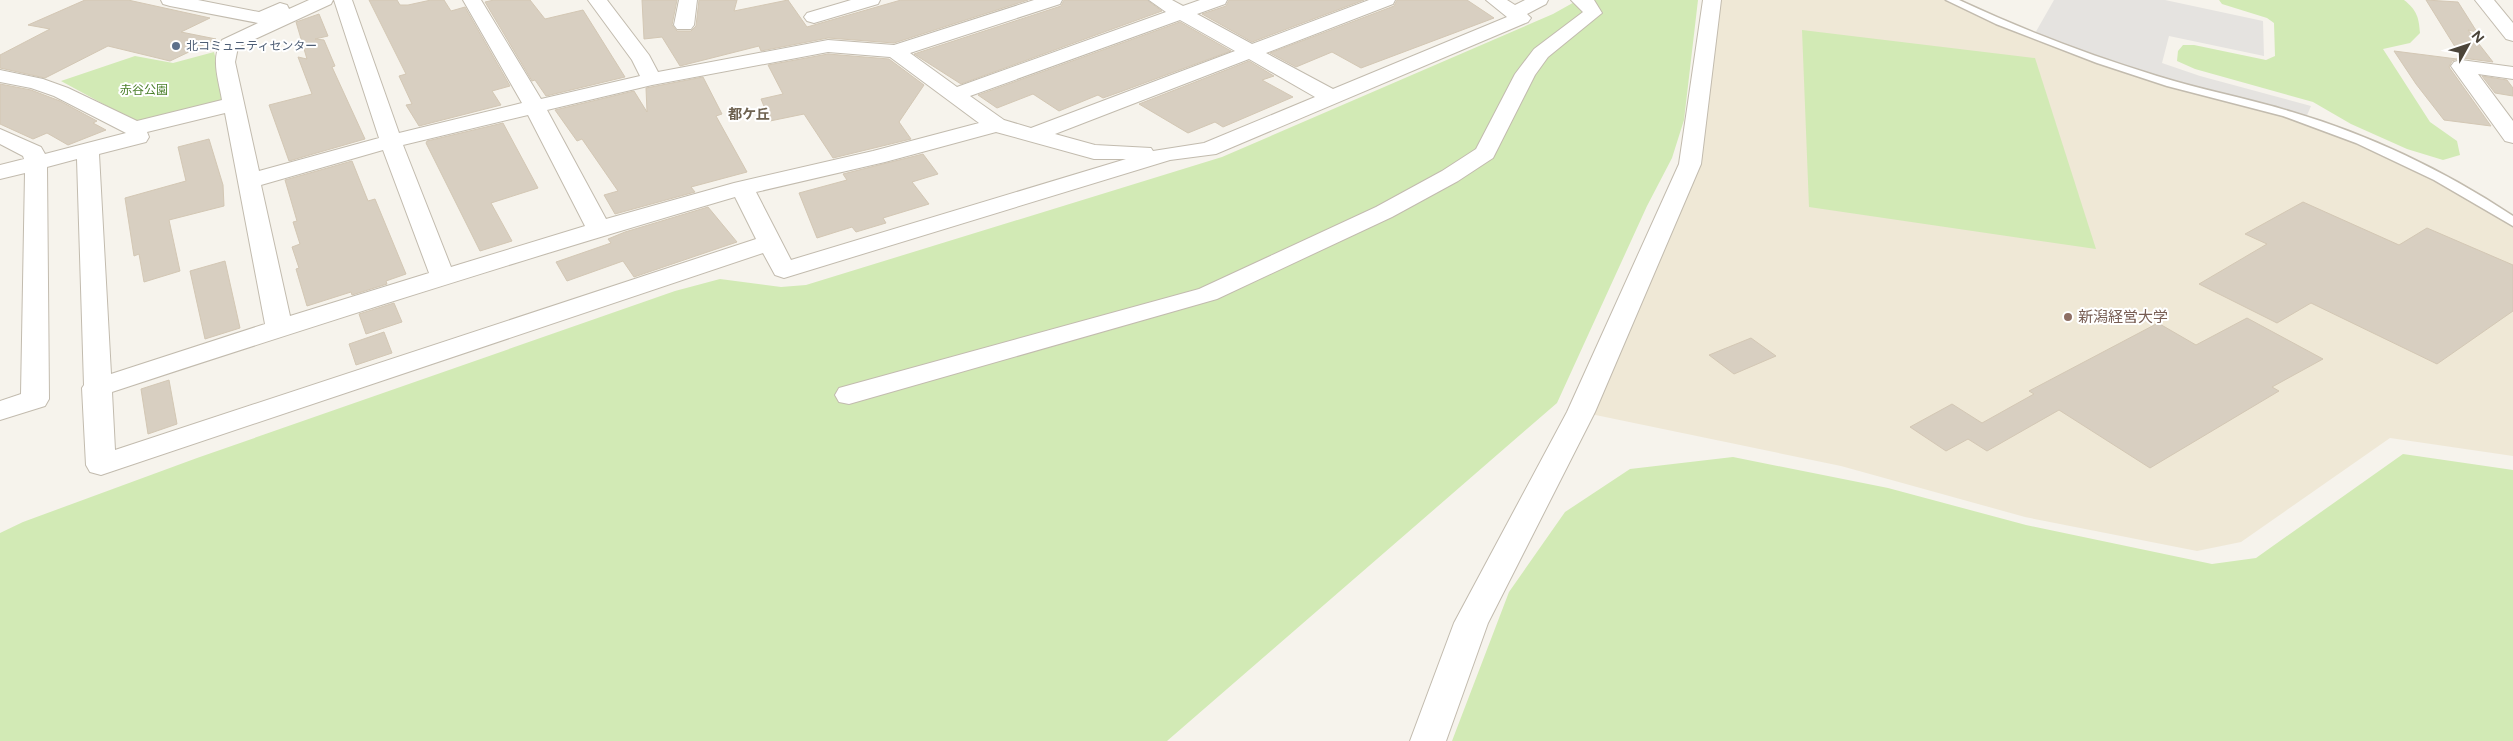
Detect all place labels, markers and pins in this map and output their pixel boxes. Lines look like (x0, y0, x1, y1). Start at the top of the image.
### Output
place label: 北コミュニティセンター (186, 39, 317, 53)
marker: 北コミュニティセンター (170, 40, 182, 52)
place label: 新潟経営大学 (2078, 308, 2168, 326)
marker: 新潟経営大学 (2062, 311, 2074, 323)

